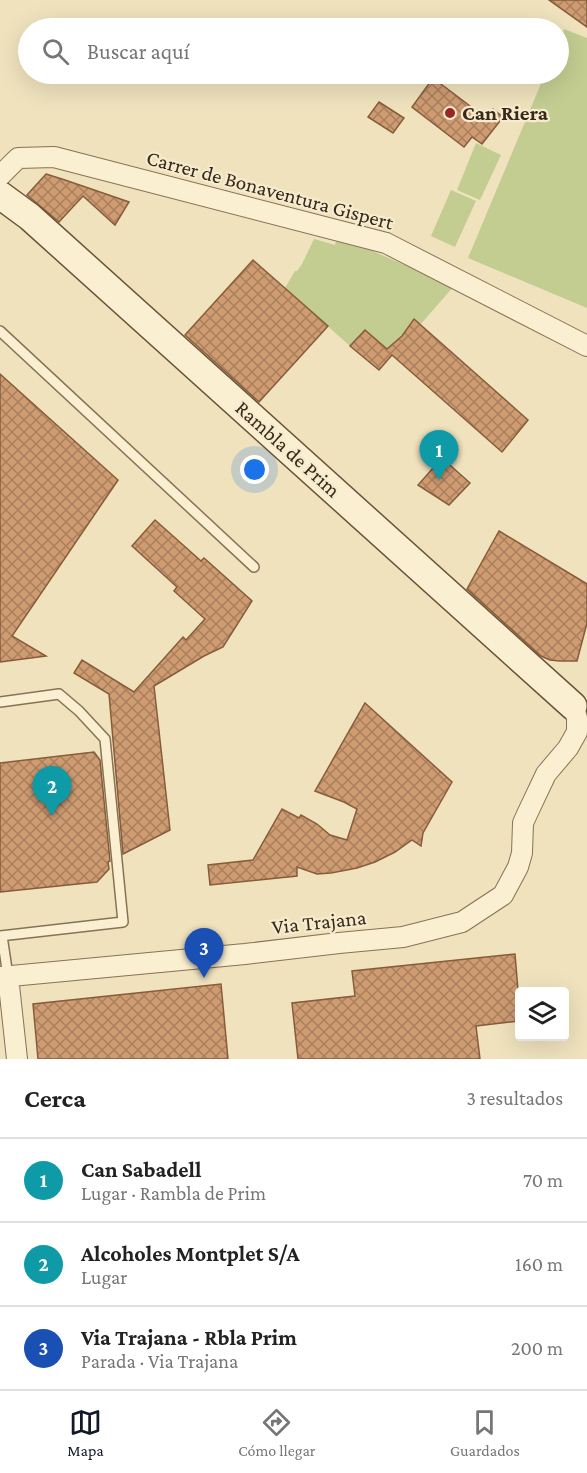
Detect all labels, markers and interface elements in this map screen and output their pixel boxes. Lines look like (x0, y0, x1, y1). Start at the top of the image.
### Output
search box (18, 18, 569, 84)
icon: search (39, 35, 72, 68)
text: Buscar aquí (87, 39, 189, 64)
place label: Can Riera (462, 101, 549, 125)
marker: Can Riera (443, 106, 457, 120)
street label: Carrer de Bonaventura Gispert (144, 145, 397, 235)
street label: Rambla de Prim (231, 396, 345, 502)
pin: 1 (420, 430, 458, 480)
your location (240, 455, 269, 484)
pin: 2 (32, 766, 72, 816)
street label: Via Trajana (271, 905, 368, 939)
pin: 3 (184, 928, 224, 978)
map controls (515, 987, 569, 1041)
button: layers (515, 987, 569, 1041)
text: Cerca (24, 1084, 86, 1113)
text: 3 resultados (466, 1087, 563, 1109)
text: Can Sabadell (81, 1157, 201, 1182)
text: 1 (40, 1169, 47, 1191)
text: 70 m (523, 1169, 563, 1191)
text: Lugar · Rambla de Prim (81, 1182, 266, 1204)
text: Alcoholes Montplet S/A (81, 1241, 300, 1266)
text: 2 (38, 1253, 49, 1275)
text: 160 m (515, 1253, 563, 1275)
text: Lugar (81, 1266, 127, 1288)
text: Via Trajana - Rbla Prim (81, 1325, 297, 1350)
text: 3 (39, 1337, 48, 1359)
text: 200 m (511, 1337, 563, 1359)
text: Parada · Via Trajana (81, 1350, 238, 1372)
tab: Mapa (67, 1406, 104, 1459)
tab: Cómo llegar (238, 1406, 315, 1459)
tab: Guardados (450, 1406, 520, 1459)

